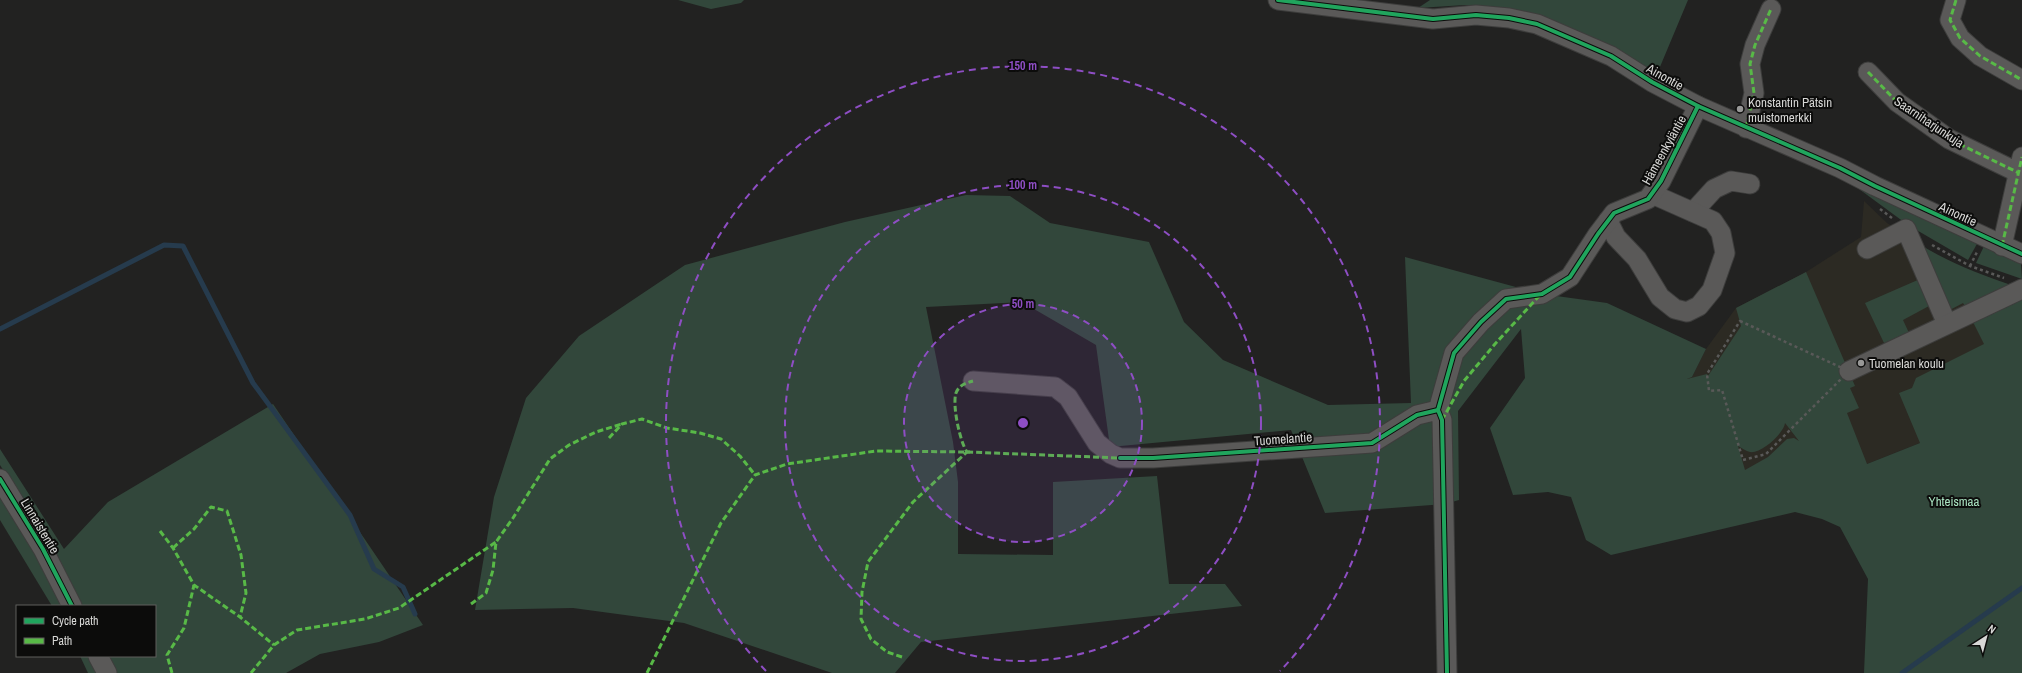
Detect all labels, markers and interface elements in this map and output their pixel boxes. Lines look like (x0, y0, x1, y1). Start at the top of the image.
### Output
text: 150 m (1009, 58, 1037, 74)
street label: Ainontie (1643, 59, 1687, 94)
street label: Saarniharjunkuja (1891, 92, 1967, 152)
place label: Konstantin Pätsin muistomerkki (1748, 94, 1832, 126)
marker: Konstantin Pätsin muistomerkki (1735, 104, 1745, 114)
street label: Hämeenkyläntie (1638, 112, 1690, 188)
text: 100 m (1009, 177, 1037, 193)
street label: Ainontie (1936, 197, 1980, 230)
text: 50 m (1012, 296, 1034, 312)
place label: Tuomelan koulu (1869, 355, 1944, 372)
marker: Tuomelan koulu (1856, 358, 1866, 368)
centre of rings (1016, 416, 1030, 430)
street label: Tuomelantie (1253, 428, 1313, 450)
park label: Yhteismaa (1929, 493, 1980, 510)
street label: Linnaistentie (17, 495, 63, 557)
legend (16, 605, 156, 657)
text: Cycle path (52, 613, 99, 629)
north arrow (1966, 617, 2006, 657)
text: N (1985, 621, 1999, 636)
text: Path (52, 633, 72, 649)

